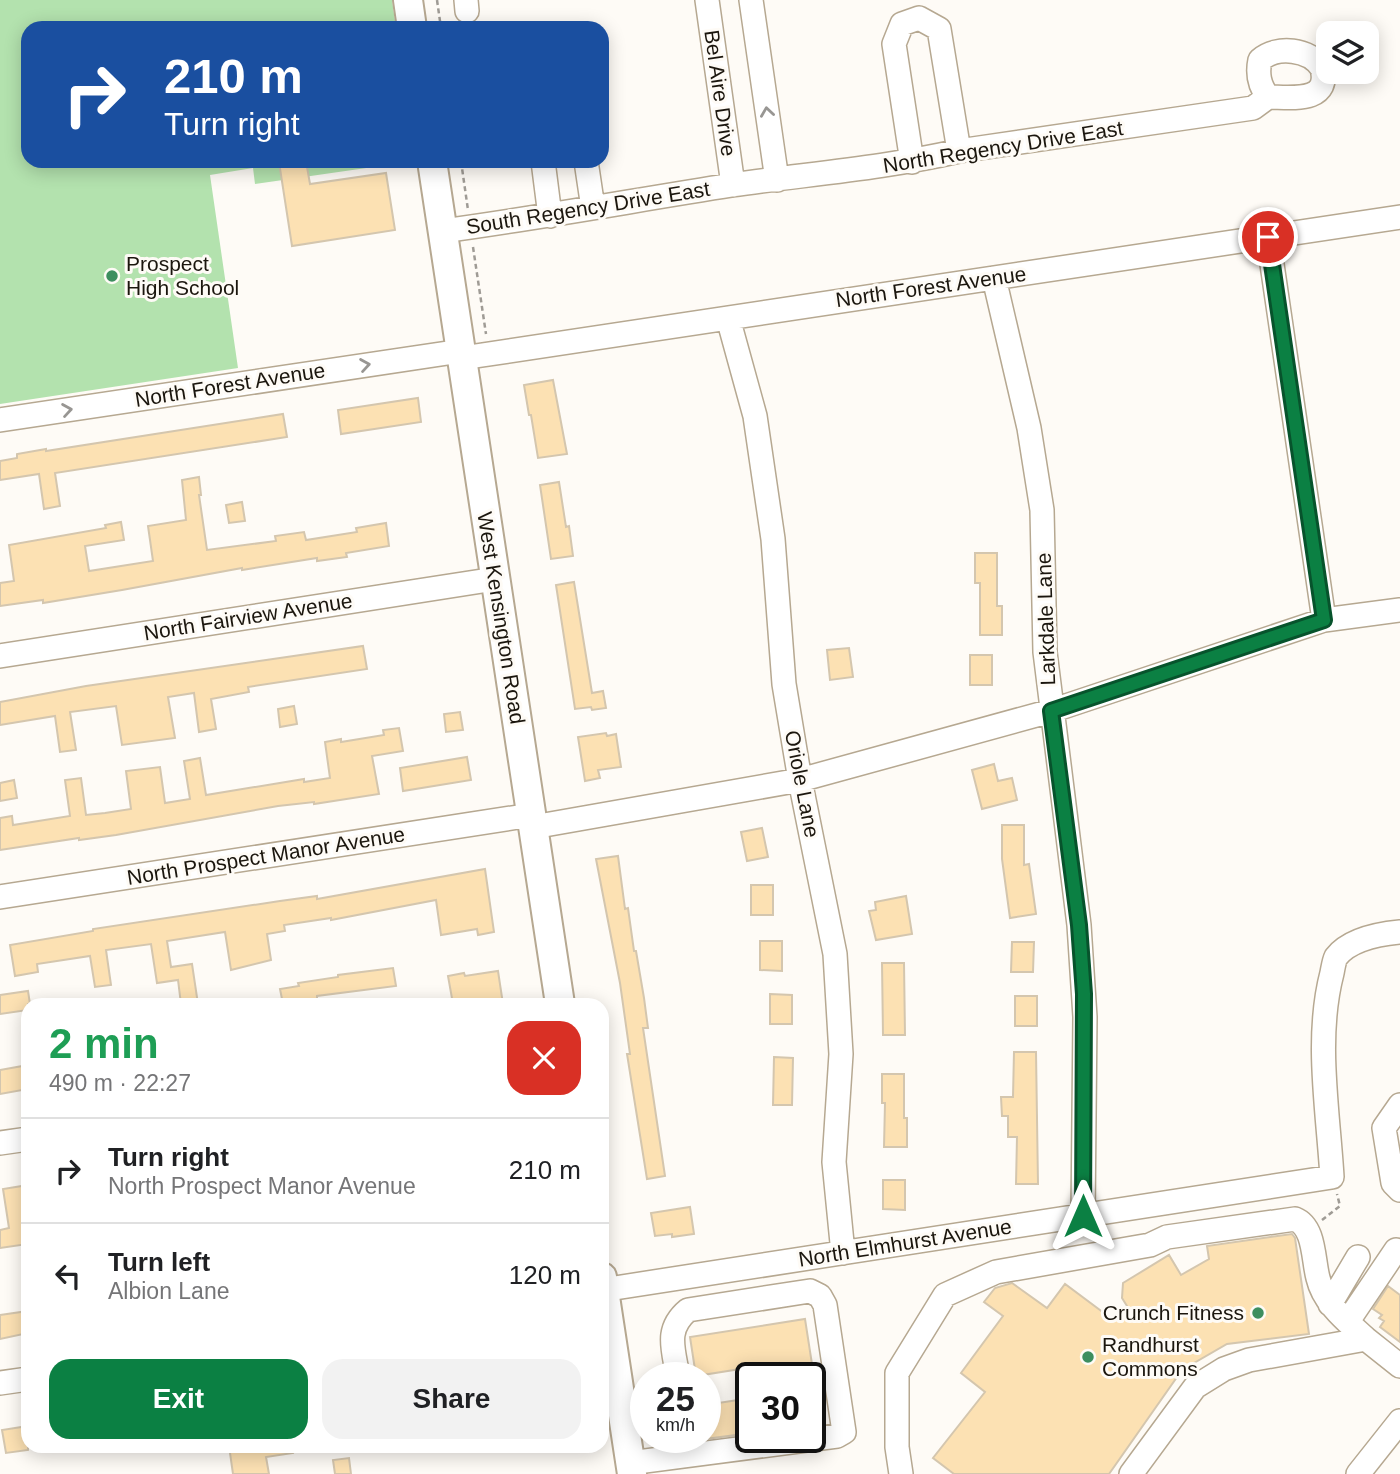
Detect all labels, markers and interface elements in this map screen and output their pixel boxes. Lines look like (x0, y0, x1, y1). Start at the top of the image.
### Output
map controls (1316, 21, 1379, 84)
button: layers (1316, 21, 1379, 84)
street label: Bel Aire Drive (700, 28, 741, 158)
icon: right (49, 49, 140, 140)
text: 210 m (164, 49, 303, 103)
text: Turn right (164, 106, 300, 142)
one-way arrow (760, 106, 775, 118)
street label: North Regency Drive East (881, 116, 1125, 177)
street label: South Regency Drive East (464, 177, 712, 238)
pin (1238, 207, 1298, 267)
icon: arrive (1249, 218, 1287, 256)
place label: Prospect High School (126, 252, 239, 299)
street label: North Forest Avenue (834, 262, 1028, 311)
marker: Prospect High School (104, 268, 120, 284)
street label: North Forest Avenue (133, 358, 327, 411)
one-way arrow (359, 358, 371, 373)
one-way arrow (62, 403, 73, 418)
street label: West Kensington Road (473, 510, 530, 726)
street label: Larkdale Lane (1032, 552, 1059, 686)
street label: North Fairview Avenue (142, 589, 354, 644)
street label: Oriole Lane (781, 728, 824, 839)
street label: North Prospect Manor Avenue (125, 822, 406, 889)
text: 2 min (49, 1020, 159, 1067)
button: close (507, 1021, 581, 1095)
text: 490 m · 22:27 (49, 1070, 191, 1096)
text: Turn right (108, 1142, 229, 1172)
icon: right (49, 1152, 87, 1190)
text: 210 m (509, 1155, 581, 1185)
text: North Prospect Manor Avenue (108, 1173, 416, 1199)
position arrow (1046, 1179, 1120, 1253)
street label: North Elmhurst Avenue (797, 1214, 1013, 1271)
text: Turn left (108, 1247, 210, 1277)
icon: left (49, 1257, 87, 1295)
text: 120 m (509, 1260, 581, 1290)
text: Albion Lane (108, 1278, 230, 1304)
place label: Crunch Fitness (1103, 1301, 1244, 1324)
marker: Crunch Fitness (1250, 1305, 1266, 1321)
place label: Randhurst Commons (1102, 1333, 1199, 1380)
marker: Randhurst Commons (1080, 1349, 1096, 1365)
button: Exit (49, 1359, 308, 1439)
button: Share (322, 1359, 581, 1439)
speed limit sign: 30 (735, 1362, 826, 1453)
text: 25 (656, 1379, 695, 1418)
text: km/h (656, 1415, 695, 1435)

